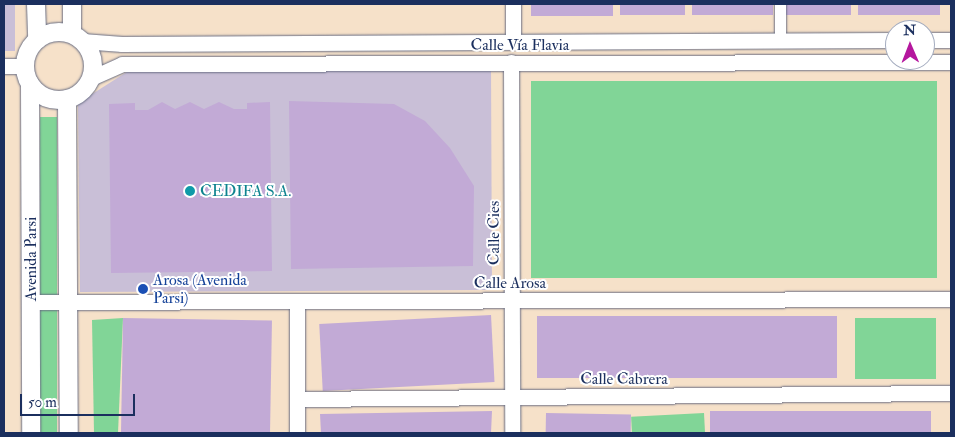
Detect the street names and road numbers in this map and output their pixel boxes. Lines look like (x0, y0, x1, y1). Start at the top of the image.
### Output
street label: Calle Vía Flavia (471, 35, 569, 55)
street label: Calle Cies (484, 201, 504, 265)
street label: Avenida Parsi (21, 217, 41, 301)
street label: Calle Arosa (474, 273, 546, 293)
street label: Calle Cabrera (580, 369, 668, 389)

